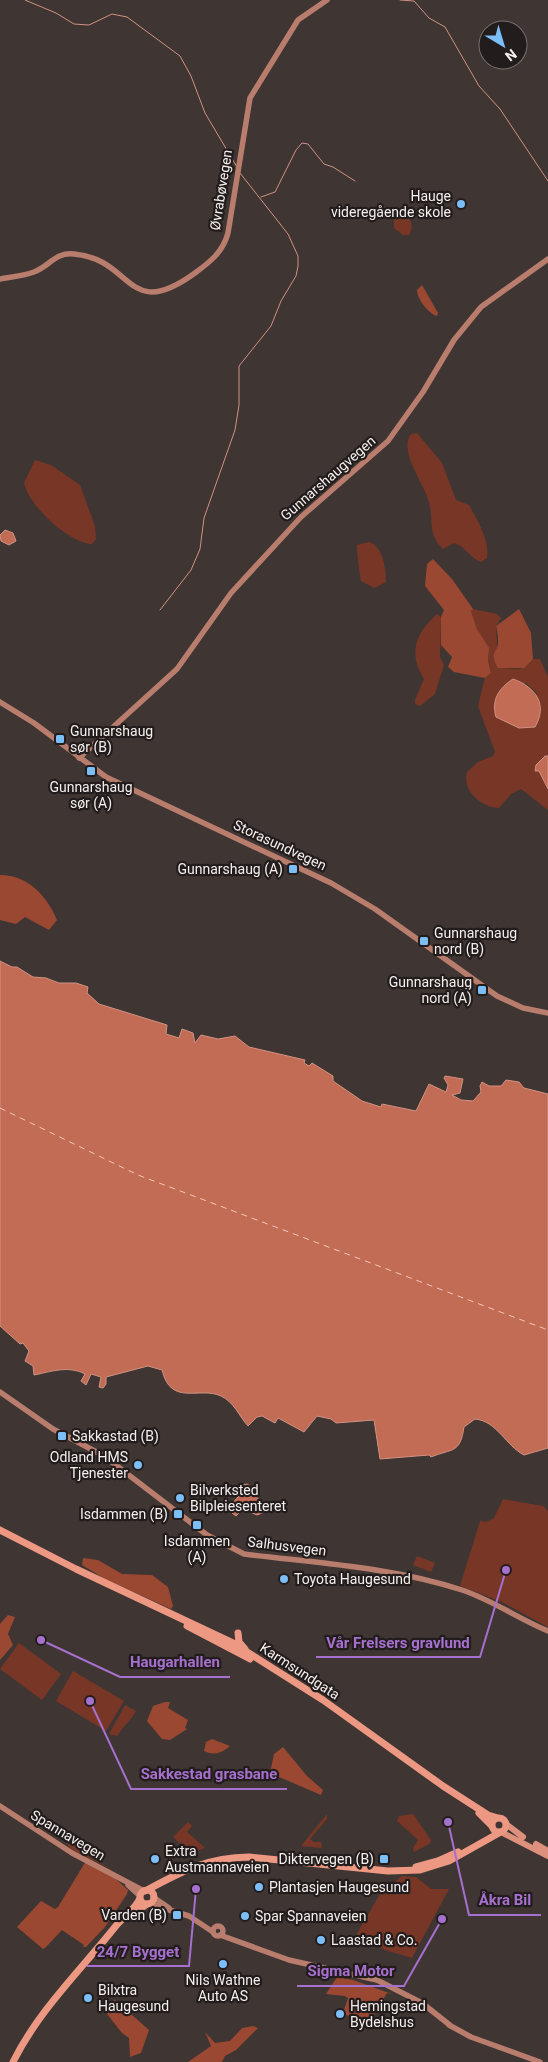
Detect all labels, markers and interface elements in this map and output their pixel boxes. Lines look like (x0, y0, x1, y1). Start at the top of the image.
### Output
north arrow (478, 20, 528, 70)
text: N (502, 46, 520, 65)
street label: Øvrabøvegen (207, 149, 235, 231)
place label: Hauge videregående skole (331, 188, 451, 220)
marker: Hauge videregående skole (455, 198, 467, 210)
street label: Gunnarshaugvegen (277, 432, 379, 524)
place label: Gunnarshaug sør (B) (70, 723, 153, 756)
marker: Gunnarshaug sør (B) (54, 733, 66, 745)
marker: Gunnarshaug sør (A) (85, 765, 97, 777)
place label: Gunnarshaug sør (A) (49, 779, 133, 812)
street label: Storasundvegen (231, 817, 329, 873)
place label: Gunnarshaug (A) (178, 861, 283, 878)
marker: Gunnarshaug (A) (287, 863, 299, 875)
place label: Gunnarshaug nord (B) (434, 925, 517, 958)
marker: Gunnarshaug nord (B) (418, 935, 430, 947)
place label: Gunnarshaug nord (A) (389, 974, 472, 1007)
marker: Gunnarshaug nord (A) (476, 984, 488, 996)
place label: Sakkastad (B) (72, 1428, 159, 1445)
marker: Sakkastad (B) (56, 1430, 68, 1442)
place label: Odland HMS Tjenester (50, 1449, 128, 1481)
marker: Odland HMS Tjenester (132, 1459, 144, 1471)
place label: Bilverksted Bilpleiesenteret (190, 1482, 286, 1514)
marker: Bilverksted Bilpleiesenteret (174, 1492, 186, 1504)
place label: Isdammen (B) (80, 1506, 168, 1523)
marker: Isdammen (B) (172, 1508, 184, 1520)
marker: Isdammen (A) (191, 1519, 203, 1531)
place label: Isdammen (A) (164, 1533, 230, 1566)
street label: Salhusvegen (247, 1533, 327, 1559)
place label: Toyota Haugesund (294, 1571, 411, 1587)
marker: Toyota Haugesund (278, 1573, 290, 1585)
callout: Vår Frelsers gravlund (316, 1627, 480, 1657)
text: Vår Frelsers gravlund (326, 1634, 470, 1652)
street label: Karmsundgata (257, 1639, 343, 1703)
callout: Haugarhallen (120, 1647, 230, 1677)
text: Haugarhallen (130, 1653, 220, 1671)
callout: Sakkestad grasbane (131, 1759, 287, 1789)
text: Sakkestad grasbane (141, 1765, 277, 1783)
street label: Spannavegen (28, 1807, 108, 1863)
place label: Extra Austmannaveien (165, 1843, 269, 1875)
place label: Diktervegen (B) (278, 1851, 374, 1868)
marker: Extra Austmannaveien (149, 1853, 161, 1865)
marker: Diktervegen (B) (378, 1853, 390, 1865)
place label: Plantasjen Haugesund (269, 1879, 409, 1895)
marker: Plantasjen Haugesund (253, 1881, 265, 1893)
callout: Åkra Bil (469, 1885, 541, 1915)
text: Åkra Bil (479, 1891, 531, 1909)
place label: Varden (B) (101, 1907, 167, 1924)
place label: Spar Spannaveien (255, 1908, 366, 1924)
marker: Varden (B) (171, 1909, 183, 1921)
marker: Spar Spannaveien (239, 1910, 251, 1922)
place label: Laastad & Co. (331, 1932, 418, 1948)
marker: Laastad & Co. (315, 1934, 327, 1946)
callout: 24/7 Bygget (87, 1936, 189, 1966)
text: 24/7 Bygget (97, 1943, 179, 1961)
callout: Sigma Motor (297, 1956, 404, 1986)
marker: Nils Wathne Auto AS (217, 1958, 229, 1970)
text: Sigma Motor (308, 1962, 395, 1980)
place label: Nils Wathne Auto AS (186, 1972, 260, 2004)
place label: Bilxtra Haugesund (98, 1982, 169, 2014)
marker: Bilxtra Haugesund (82, 1992, 94, 2004)
place label: Hemingstad Bydelshus (350, 1998, 426, 2030)
marker: Hemingstad Bydelshus (334, 2008, 346, 2020)

